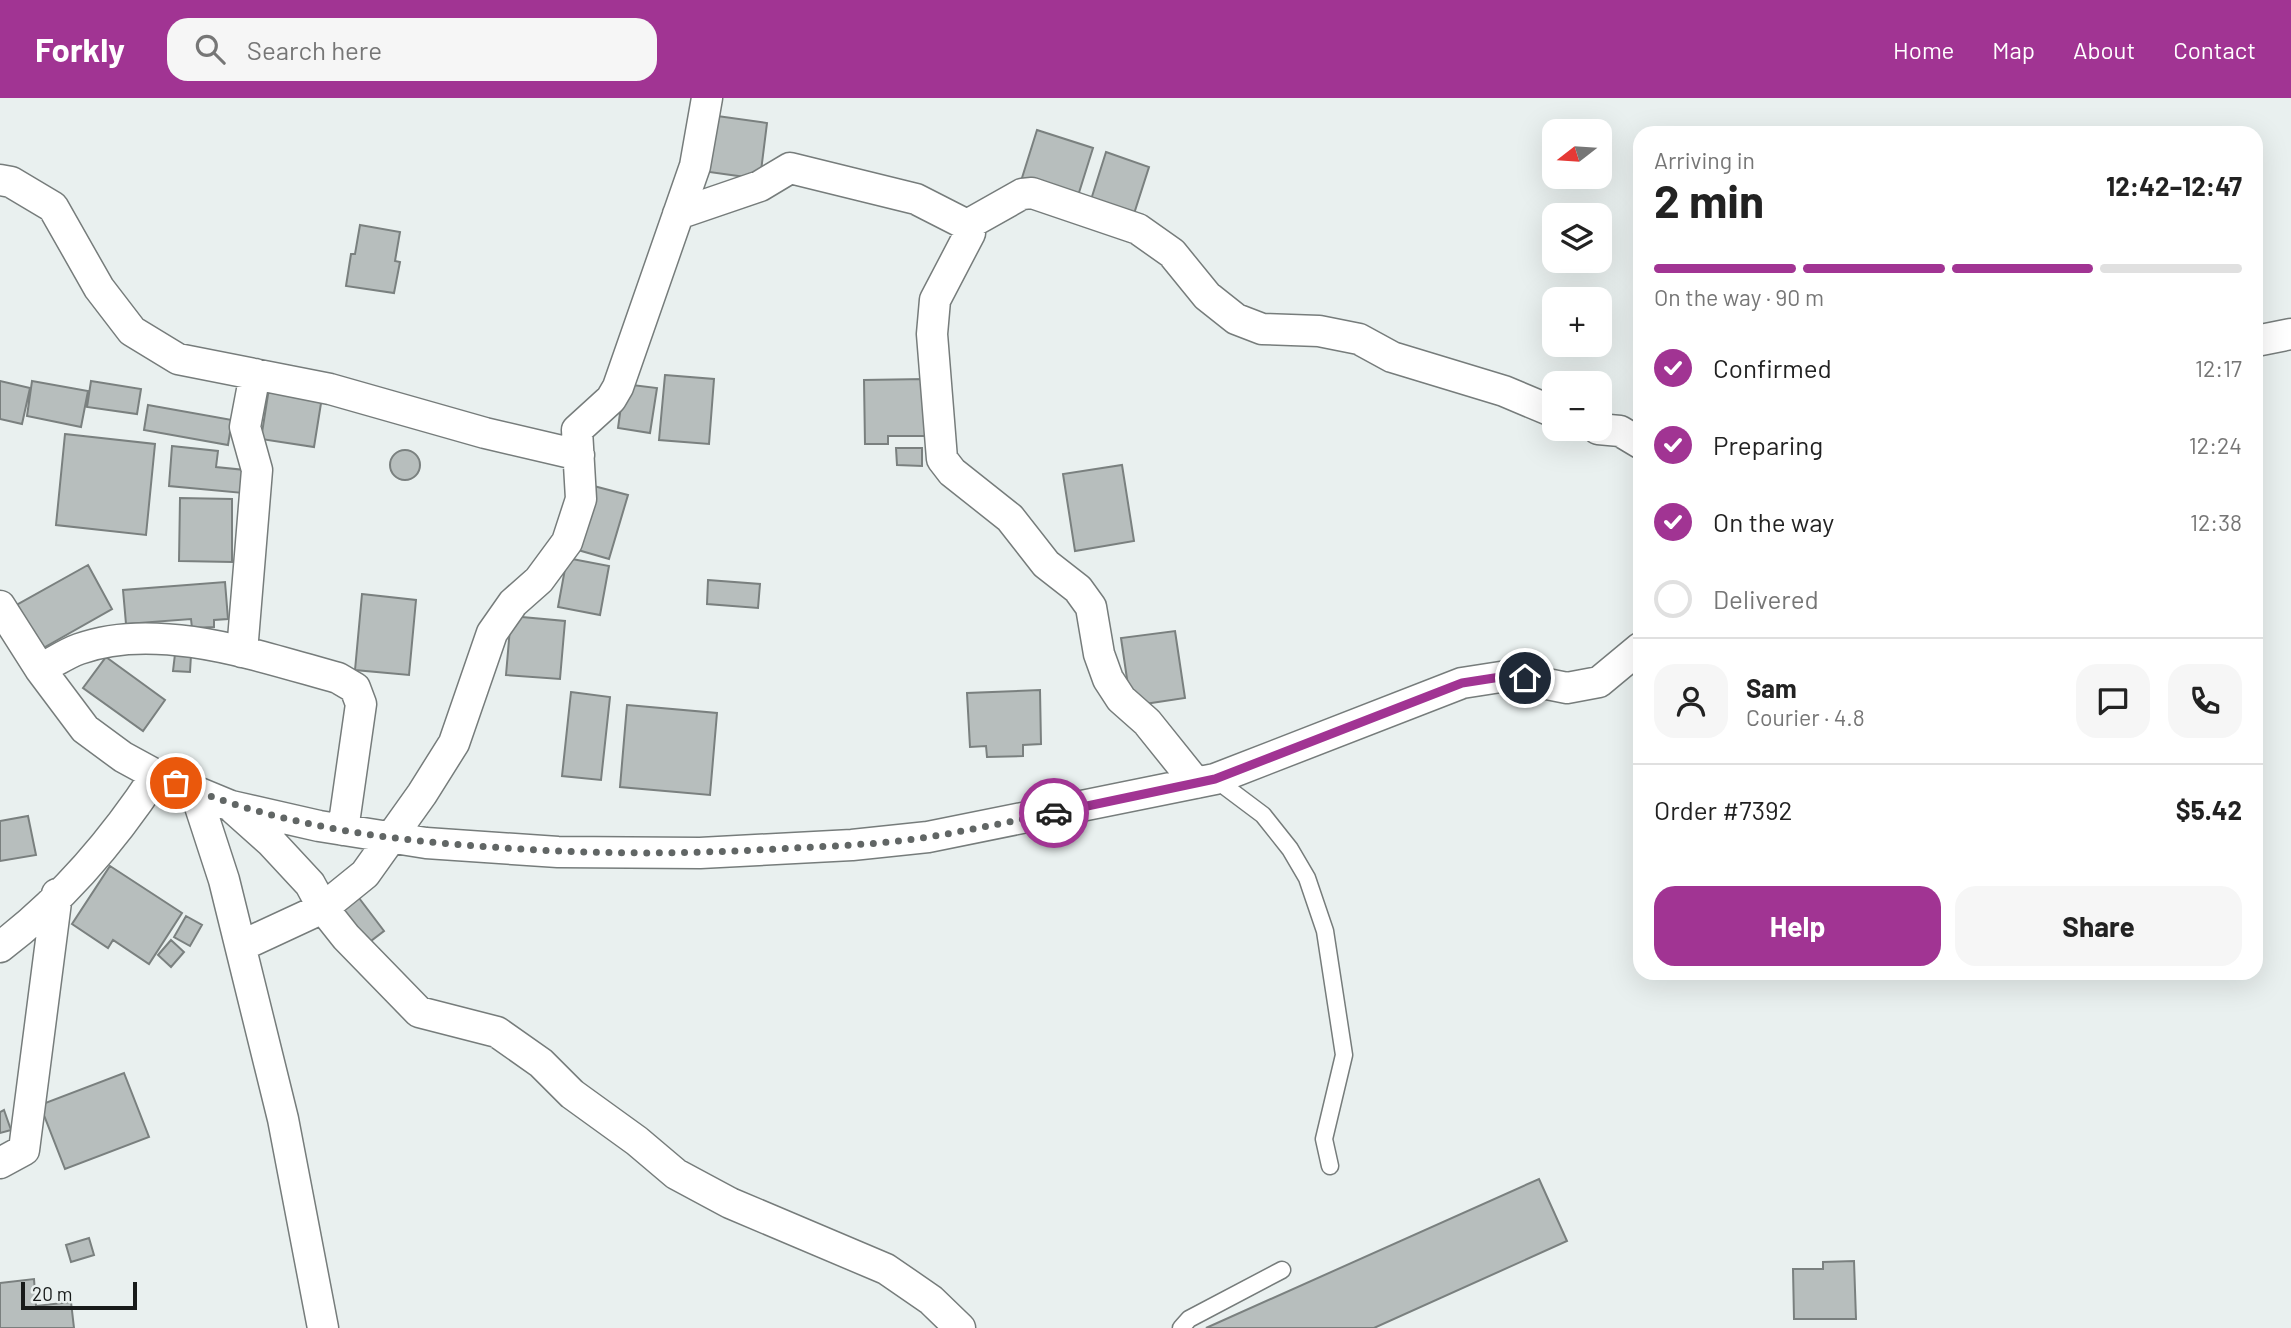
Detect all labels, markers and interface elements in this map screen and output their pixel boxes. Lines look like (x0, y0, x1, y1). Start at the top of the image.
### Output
search box (167, 18, 657, 81)
text: Forkly (35, 29, 125, 69)
icon: search (191, 30, 229, 68)
text: Search here (247, 34, 382, 65)
text: Home (1893, 35, 1954, 64)
text: Map (1992, 35, 2035, 64)
text: About (2073, 35, 2135, 64)
text: Contact (2173, 35, 2256, 64)
north arrow (1542, 119, 1612, 189)
map controls (1542, 119, 1612, 441)
text: Arriving in (1654, 146, 1755, 174)
text: 12:42–12:47 (2106, 170, 2242, 201)
text: 2 min (1654, 172, 1764, 227)
button: layers (1542, 203, 1612, 273)
text: On the way · 90 m (1654, 283, 1824, 311)
button: + (1542, 287, 1612, 357)
icon: check (1654, 349, 1692, 387)
text: Confirmed (1713, 352, 1832, 383)
text: 12:17 (2195, 354, 2242, 382)
button: − (1542, 371, 1612, 441)
icon: check (1654, 426, 1692, 464)
text: Preparing (1713, 429, 1823, 460)
text: 12:24 (2189, 431, 2242, 459)
icon: check (1654, 503, 1692, 541)
text: On the way (1713, 506, 1834, 537)
text: 12:38 (2190, 508, 2242, 536)
text: Delivered (1713, 583, 1819, 614)
pin (1495, 648, 1555, 708)
icon: home (1506, 659, 1544, 697)
button: person (1654, 664, 1728, 738)
button: chat (2076, 664, 2150, 738)
button: phone (2168, 664, 2242, 738)
text: Sam (1746, 672, 1797, 703)
text: Courier · 4.8 (1746, 703, 1865, 731)
pin (146, 753, 206, 813)
icon: bag (157, 764, 195, 802)
courier (1019, 778, 1089, 848)
icon: car (1035, 794, 1073, 832)
text: Order #7392 (1654, 794, 1793, 825)
text: $5.42 (2176, 794, 2242, 825)
button: Help (1654, 886, 1941, 966)
button: Share (1955, 886, 2242, 966)
scale bar (21, 1279, 136, 1311)
text: 20 m (32, 1282, 72, 1305)

